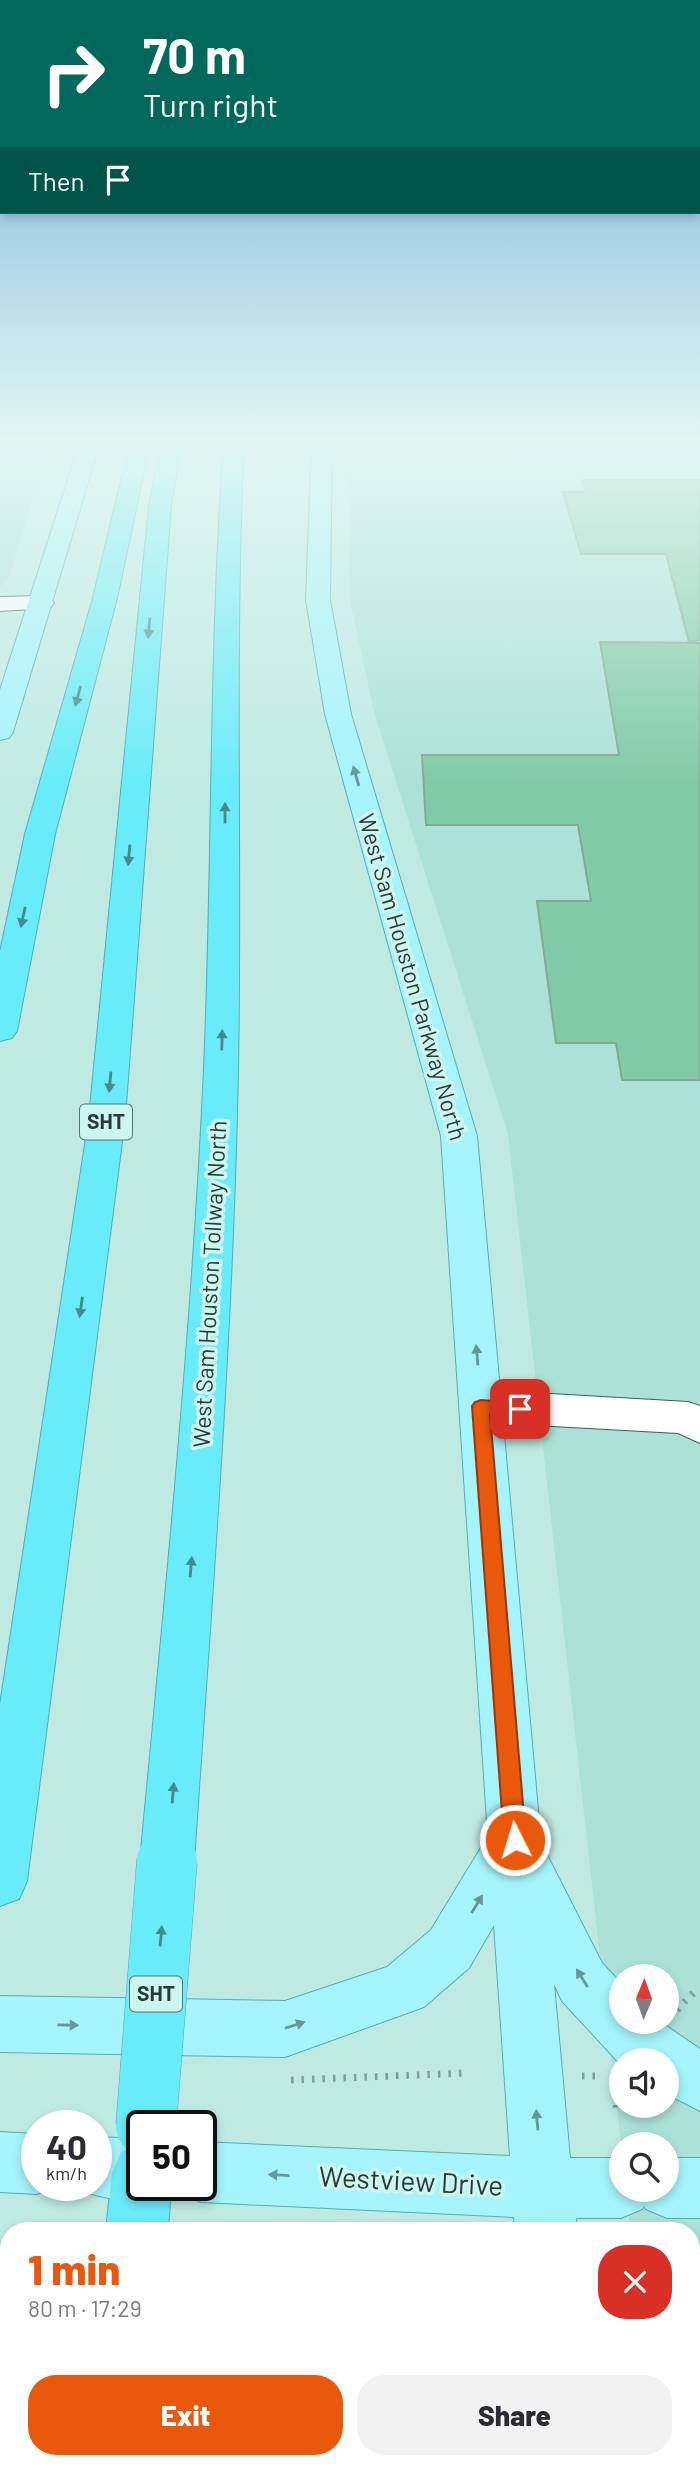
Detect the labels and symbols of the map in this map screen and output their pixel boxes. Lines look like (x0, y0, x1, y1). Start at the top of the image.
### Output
one-way arrow (143, 618, 154, 640)
one-way arrow (73, 686, 83, 707)
one-way arrow (350, 764, 361, 786)
one-way arrow (219, 801, 231, 823)
street label: West Sam Houston Parkway North (353, 810, 473, 1143)
one-way arrow (123, 844, 134, 866)
one-way arrow (18, 906, 29, 928)
one-way arrow (216, 1029, 227, 1051)
one-way arrow (104, 1071, 115, 1093)
road number: SHT (80, 1104, 132, 1140)
street label: West Sam Houston Tollway North (186, 1120, 232, 1448)
one-way arrow (75, 1297, 86, 1319)
one-way arrow (471, 1344, 482, 1366)
pin (490, 1379, 550, 1439)
one-way arrow (186, 1555, 197, 1577)
one-way arrow (167, 1782, 178, 1804)
position arrow (478, 1803, 552, 1877)
one-way arrow (470, 1895, 483, 1914)
one-way arrow (156, 1925, 167, 1947)
north arrow (609, 1964, 679, 2034)
one-way arrow (575, 1969, 588, 1988)
road number: SHT (130, 1976, 182, 2011)
one-way arrow (57, 2019, 79, 2031)
one-way arrow (285, 2019, 306, 2030)
one-way arrow (531, 2108, 542, 2130)
speed limit sign: 50 (126, 2110, 217, 2201)
street label: Westview Drive (318, 2158, 504, 2202)
one-way arrow (268, 2170, 290, 2181)

